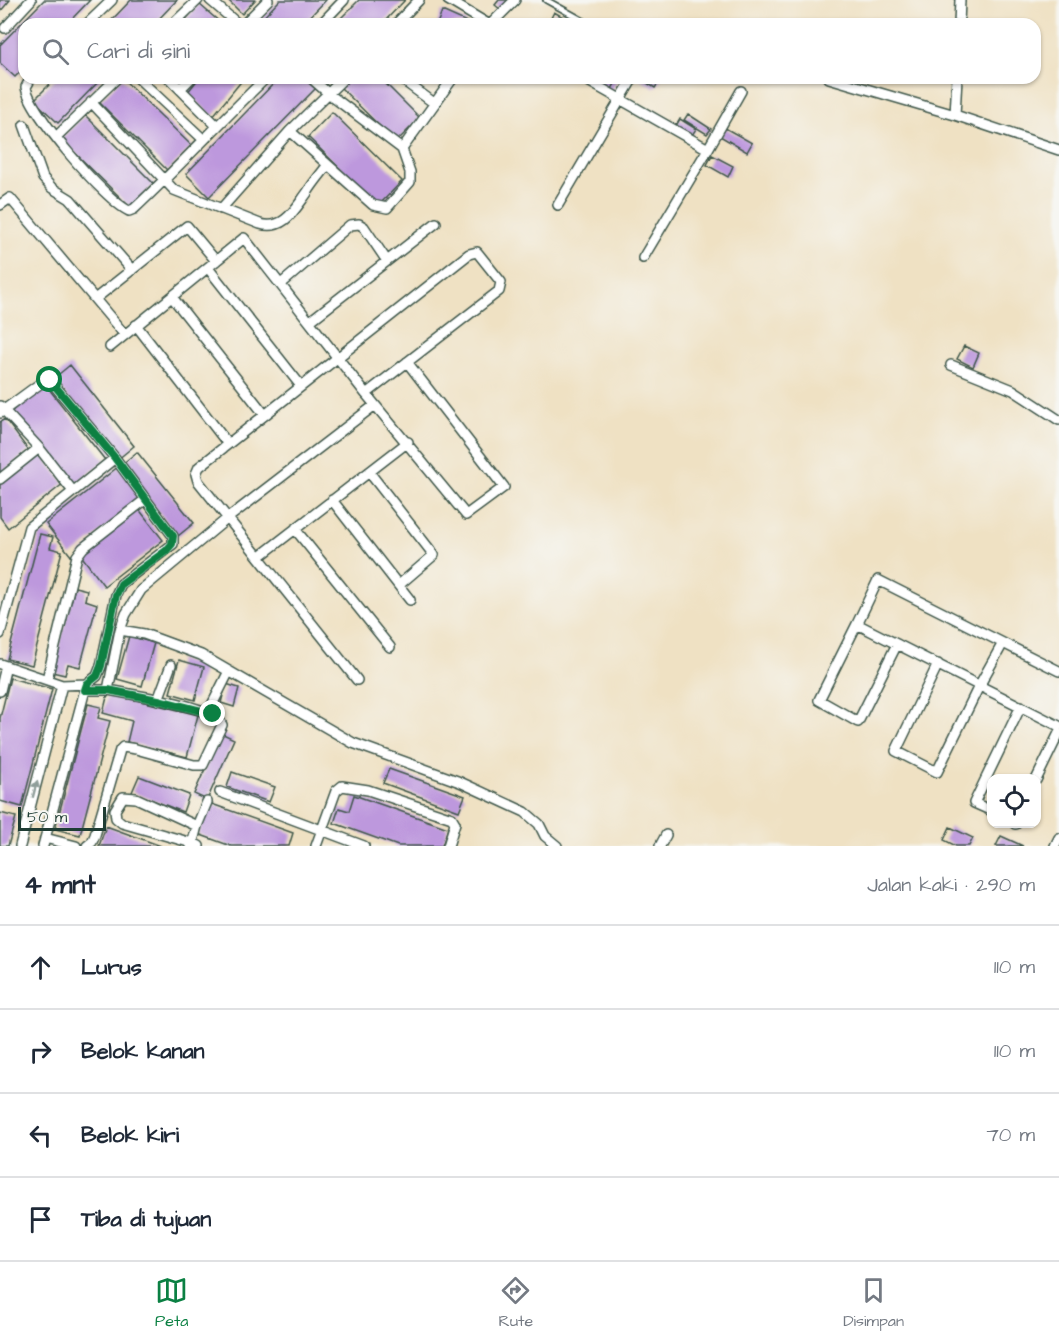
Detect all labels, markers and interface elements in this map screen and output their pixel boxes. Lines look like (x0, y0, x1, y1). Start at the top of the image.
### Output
search box (18, 18, 1041, 84)
icon: search (39, 35, 72, 68)
text: Cari di sini (87, 36, 190, 67)
route start (36, 366, 62, 392)
route end (199, 700, 225, 726)
map controls (987, 774, 1041, 828)
button: locate (987, 774, 1041, 828)
one-way arrow (30, 780, 40, 799)
scale bar (18, 804, 106, 832)
text: 50 m (27, 806, 67, 828)
text: 4 mnt (24, 867, 96, 903)
text: Jalan kaki · 290 m (867, 871, 1035, 899)
icon: ahead (24, 951, 57, 984)
text: Lurus (81, 952, 142, 983)
text: 110 m (994, 953, 1035, 981)
icon: right (24, 1035, 57, 1068)
text: Belok kanan (81, 1036, 205, 1067)
text: 110 m (994, 1037, 1035, 1065)
icon: left (24, 1119, 57, 1152)
text: Belok kiri (81, 1120, 179, 1151)
text: 70 m (987, 1121, 1035, 1149)
icon: arrive (24, 1203, 57, 1236)
text: Tiba di tujuan (81, 1204, 211, 1235)
tab: Peta (155, 1274, 188, 1332)
tab: Rute (499, 1274, 533, 1332)
tab: Disimpan (843, 1274, 904, 1332)

